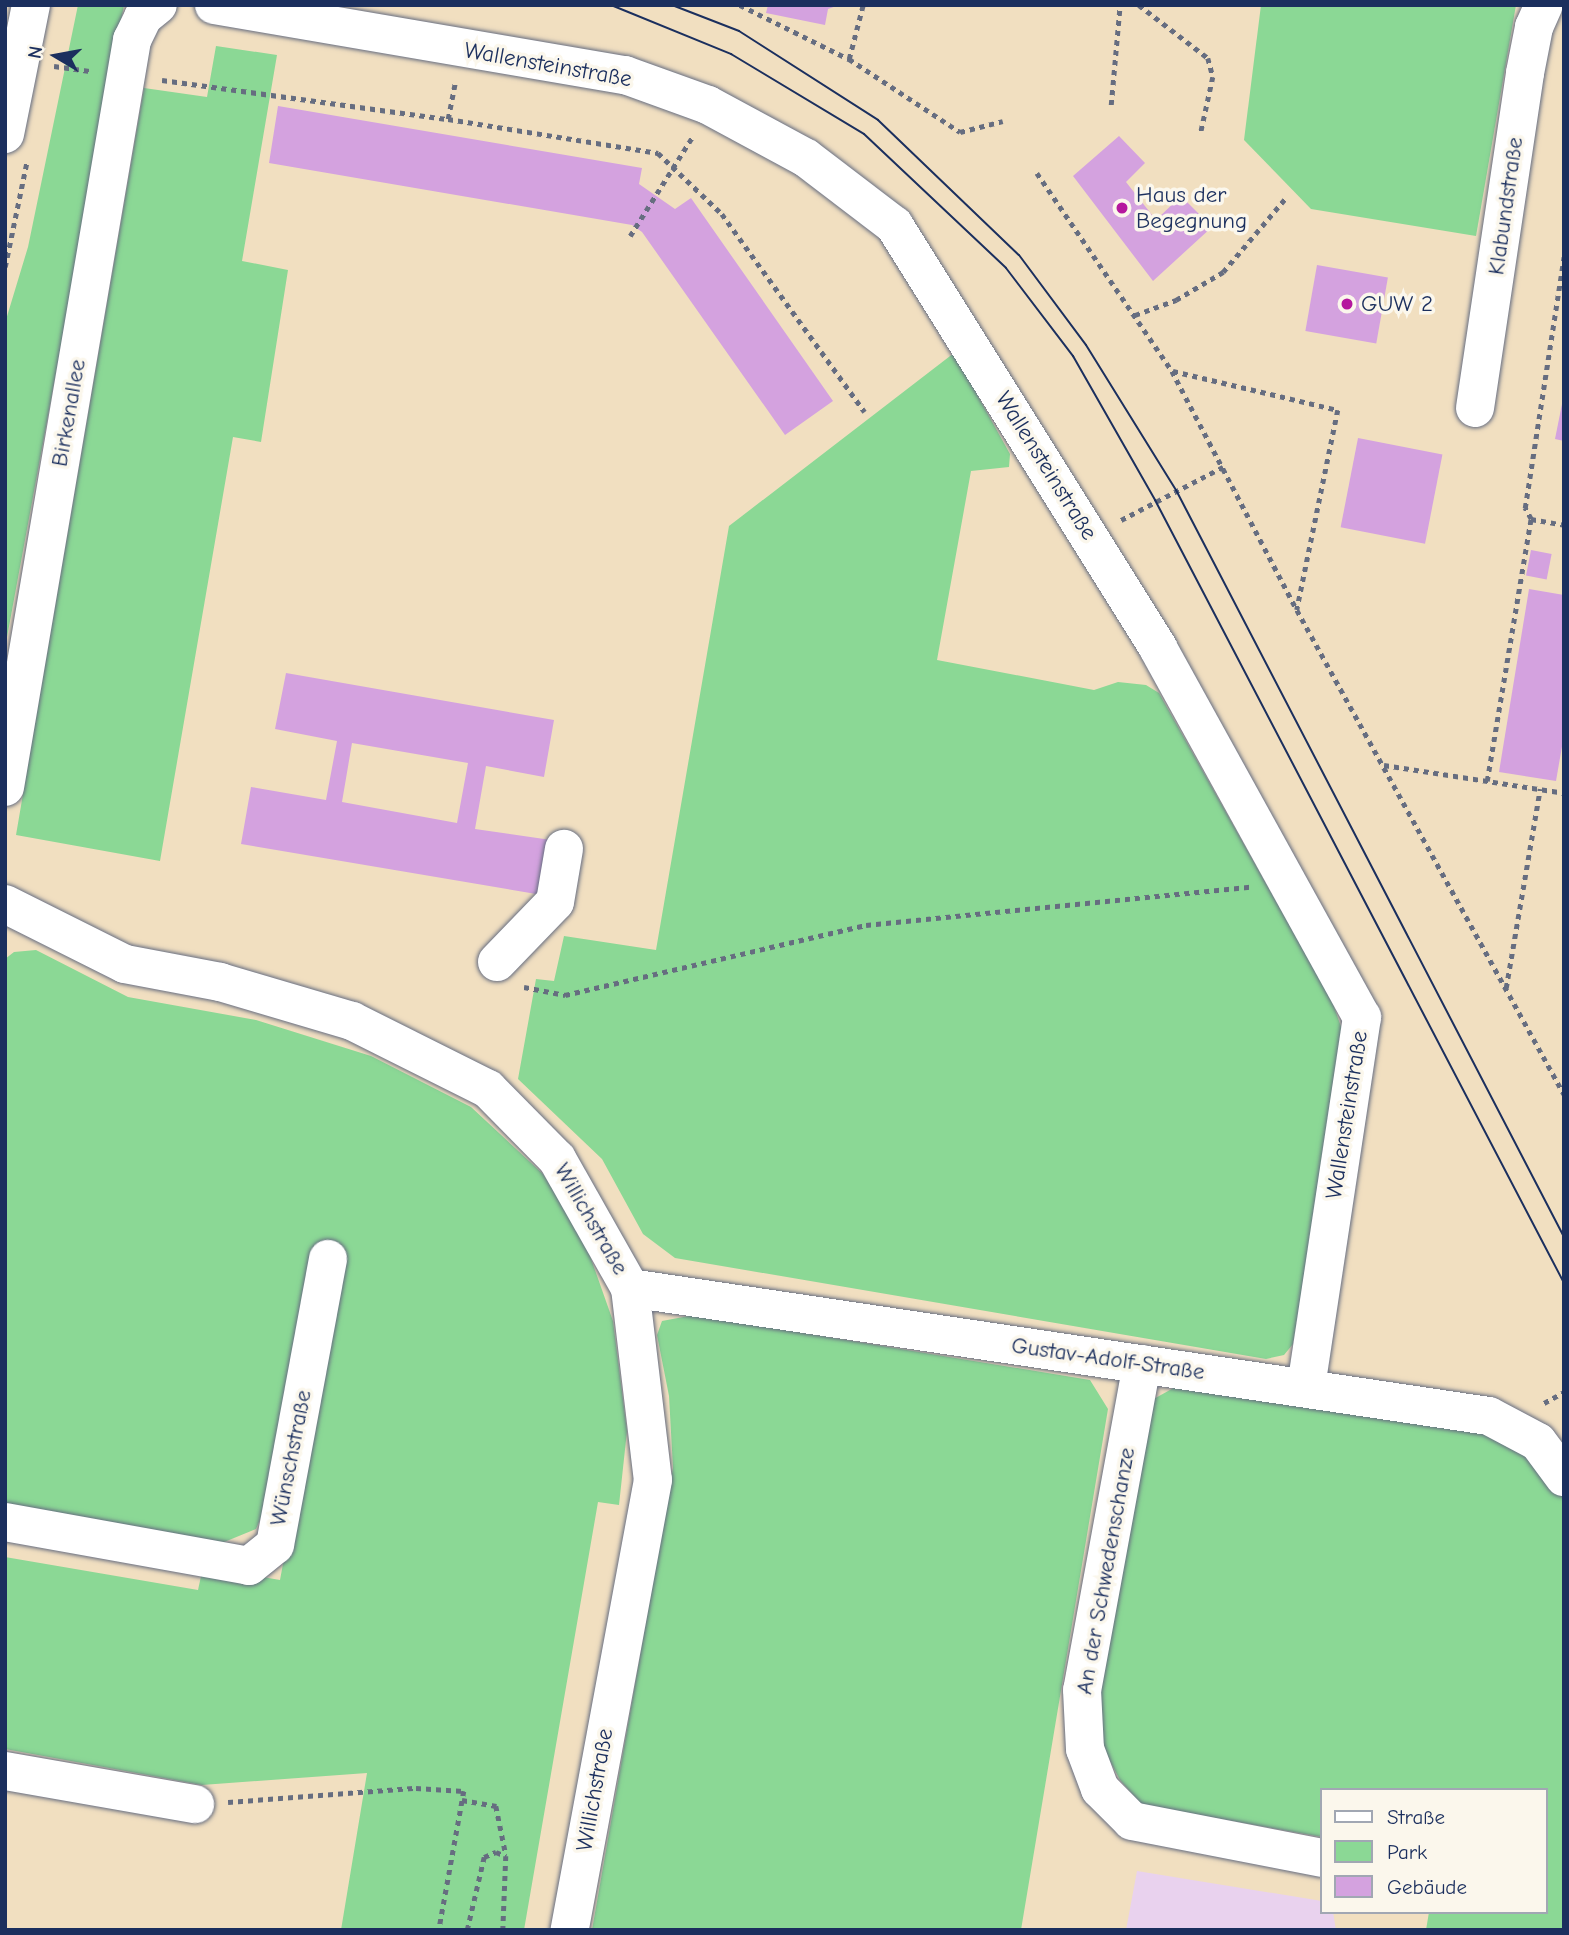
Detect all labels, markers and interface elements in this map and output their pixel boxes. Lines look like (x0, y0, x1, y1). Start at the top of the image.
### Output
north arrow (21, 21, 91, 91)
street label: Wallensteinstraße (462, 37, 634, 93)
text: N (23, 44, 47, 60)
street label: Klabundstraße (1483, 135, 1529, 277)
place label: Haus der Begegnung (1136, 181, 1247, 235)
marker: Haus der Begegnung (1114, 200, 1130, 216)
place label: GUW 2 (1361, 290, 1433, 318)
marker: GUW 2 (1339, 296, 1355, 312)
street label: Birkenallee (46, 357, 92, 469)
street label: Wallensteinstraße (989, 387, 1103, 545)
street label: Wallensteinstraße (1320, 1029, 1374, 1201)
street label: Willichstraße (548, 1158, 634, 1280)
street label: Gustav-Adolf-Straße (1010, 1332, 1206, 1386)
street label: Wünschstraße (264, 1388, 318, 1528)
street label: An der Schwedenschanze (1071, 1445, 1141, 1697)
street label: Willichstraße (571, 1726, 619, 1854)
legend (1320, 1788, 1548, 1914)
text: Straße (1387, 1805, 1445, 1829)
text: Park (1387, 1840, 1427, 1864)
text: Gebäude (1387, 1875, 1467, 1899)

